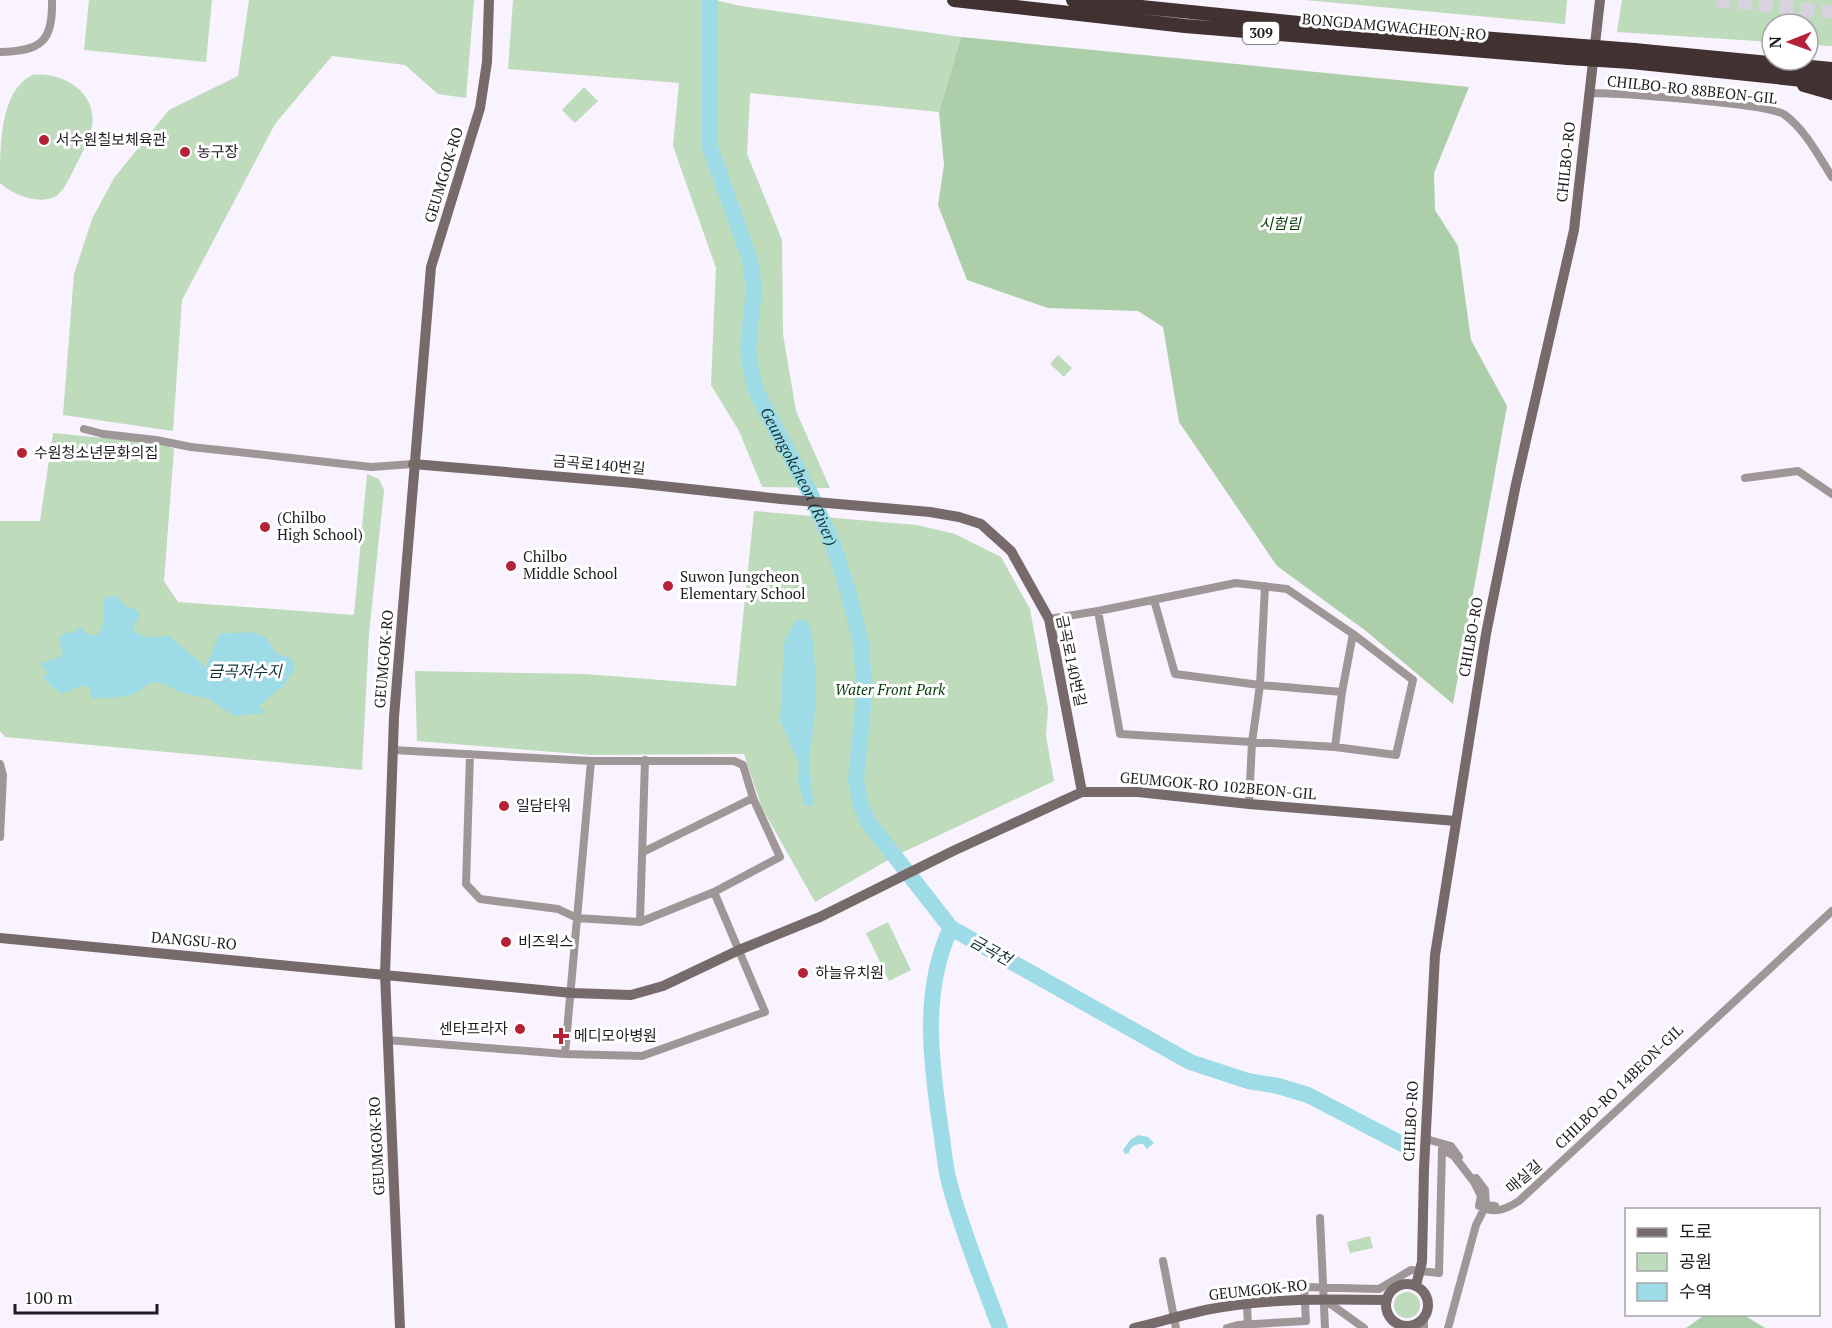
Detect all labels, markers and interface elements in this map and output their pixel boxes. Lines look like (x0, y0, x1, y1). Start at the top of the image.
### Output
street label: BONGDAMGWACHEON-RO (1301, 8, 1487, 44)
north arrow (1760, 12, 1820, 72)
road number: 309 (1243, 22, 1279, 44)
text: N (1764, 36, 1786, 49)
street label: CHILBO-RO 88BEON-GIL (1606, 70, 1778, 108)
street label: CHILBO-RO (1551, 121, 1579, 203)
street label: GEUMGOK-RO (419, 124, 467, 225)
place label: 서수원칠보체육관 (56, 129, 167, 149)
marker: 서수원칠보체육관 (37, 133, 51, 147)
place label: 농구장 (197, 141, 239, 161)
marker: 농구장 (178, 145, 192, 159)
park label: 시험림 (1259, 213, 1302, 233)
water label: Geumgokcheon (River) (755, 403, 843, 549)
place label: 수원청소년문화의집 (34, 442, 158, 462)
marker: 수원청소년문화의집 (15, 446, 29, 460)
street label: 금곡로140번길 (552, 450, 646, 478)
place label: (Chilbo High School) (277, 507, 363, 544)
marker: (Chilbo High School) (258, 520, 272, 534)
place label: Chilbo Middle School (523, 546, 618, 583)
marker: Chilbo Middle School (504, 559, 518, 573)
place label: Suwon Jungcheon Elementary School (680, 566, 806, 603)
marker: Suwon Jungcheon Elementary School (661, 579, 675, 593)
street label: CHILBO-RO (1453, 595, 1487, 678)
street label: GEUMGOK-RO (369, 609, 397, 709)
street label: 금곡로140번길 (1053, 613, 1091, 708)
water label: 금곡저수지 (208, 660, 283, 682)
park label: Water Front Park (835, 679, 946, 699)
street label: GEUMGOK-RO 102BEON-GIL (1119, 766, 1317, 804)
place label: 일담타워 (516, 795, 571, 815)
marker: 일담타워 (497, 799, 511, 813)
street label: DANGSU-RO (150, 926, 238, 954)
water label: 금곡천 (966, 930, 1018, 971)
place label: 비즈윅스 (518, 931, 573, 951)
marker: 비즈윅스 (499, 935, 513, 949)
place label: 하늘유치원 (815, 962, 884, 982)
marker: 하늘유치원 (796, 966, 810, 980)
place label: 센타프라자 (439, 1018, 508, 1038)
street label: CHILBO-RO 14BEON-GIL (1550, 1020, 1687, 1153)
marker: 센타프라자 (513, 1022, 527, 1036)
place label: 메디모아병원 (574, 1025, 657, 1045)
marker: 메디모아병원 (552, 1027, 570, 1045)
street label: CHILBO-RO (1398, 1080, 1422, 1162)
street label: GEUMGOK-RO (363, 1096, 389, 1196)
street label: 매실길 (1501, 1155, 1546, 1197)
legend (1625, 1208, 1820, 1316)
text: 도로 (1679, 1219, 1712, 1243)
text: 공원 (1679, 1249, 1712, 1273)
street label: GEUMGOK-RO (1208, 1274, 1308, 1304)
scale bar (15, 1277, 158, 1315)
text: 수역 (1679, 1279, 1712, 1303)
text: 100 m (24, 1285, 73, 1309)

